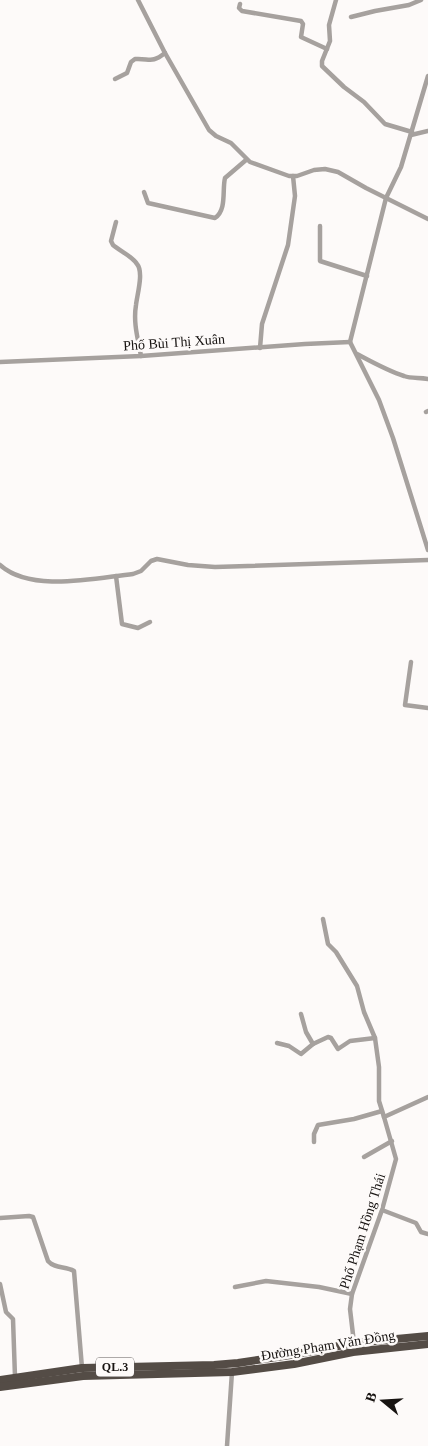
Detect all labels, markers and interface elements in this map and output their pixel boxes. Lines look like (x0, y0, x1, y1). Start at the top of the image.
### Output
street label: Phố Bùi Thị Xuân (123, 331, 225, 354)
street label: Phố Phạm Hồng Thái (337, 1171, 388, 1291)
street label: Đường Phạm Văn Đồng (260, 1327, 396, 1364)
road number: QL.3 (96, 1358, 134, 1376)
north arrow (358, 1376, 408, 1426)
text: B (363, 1390, 380, 1404)

